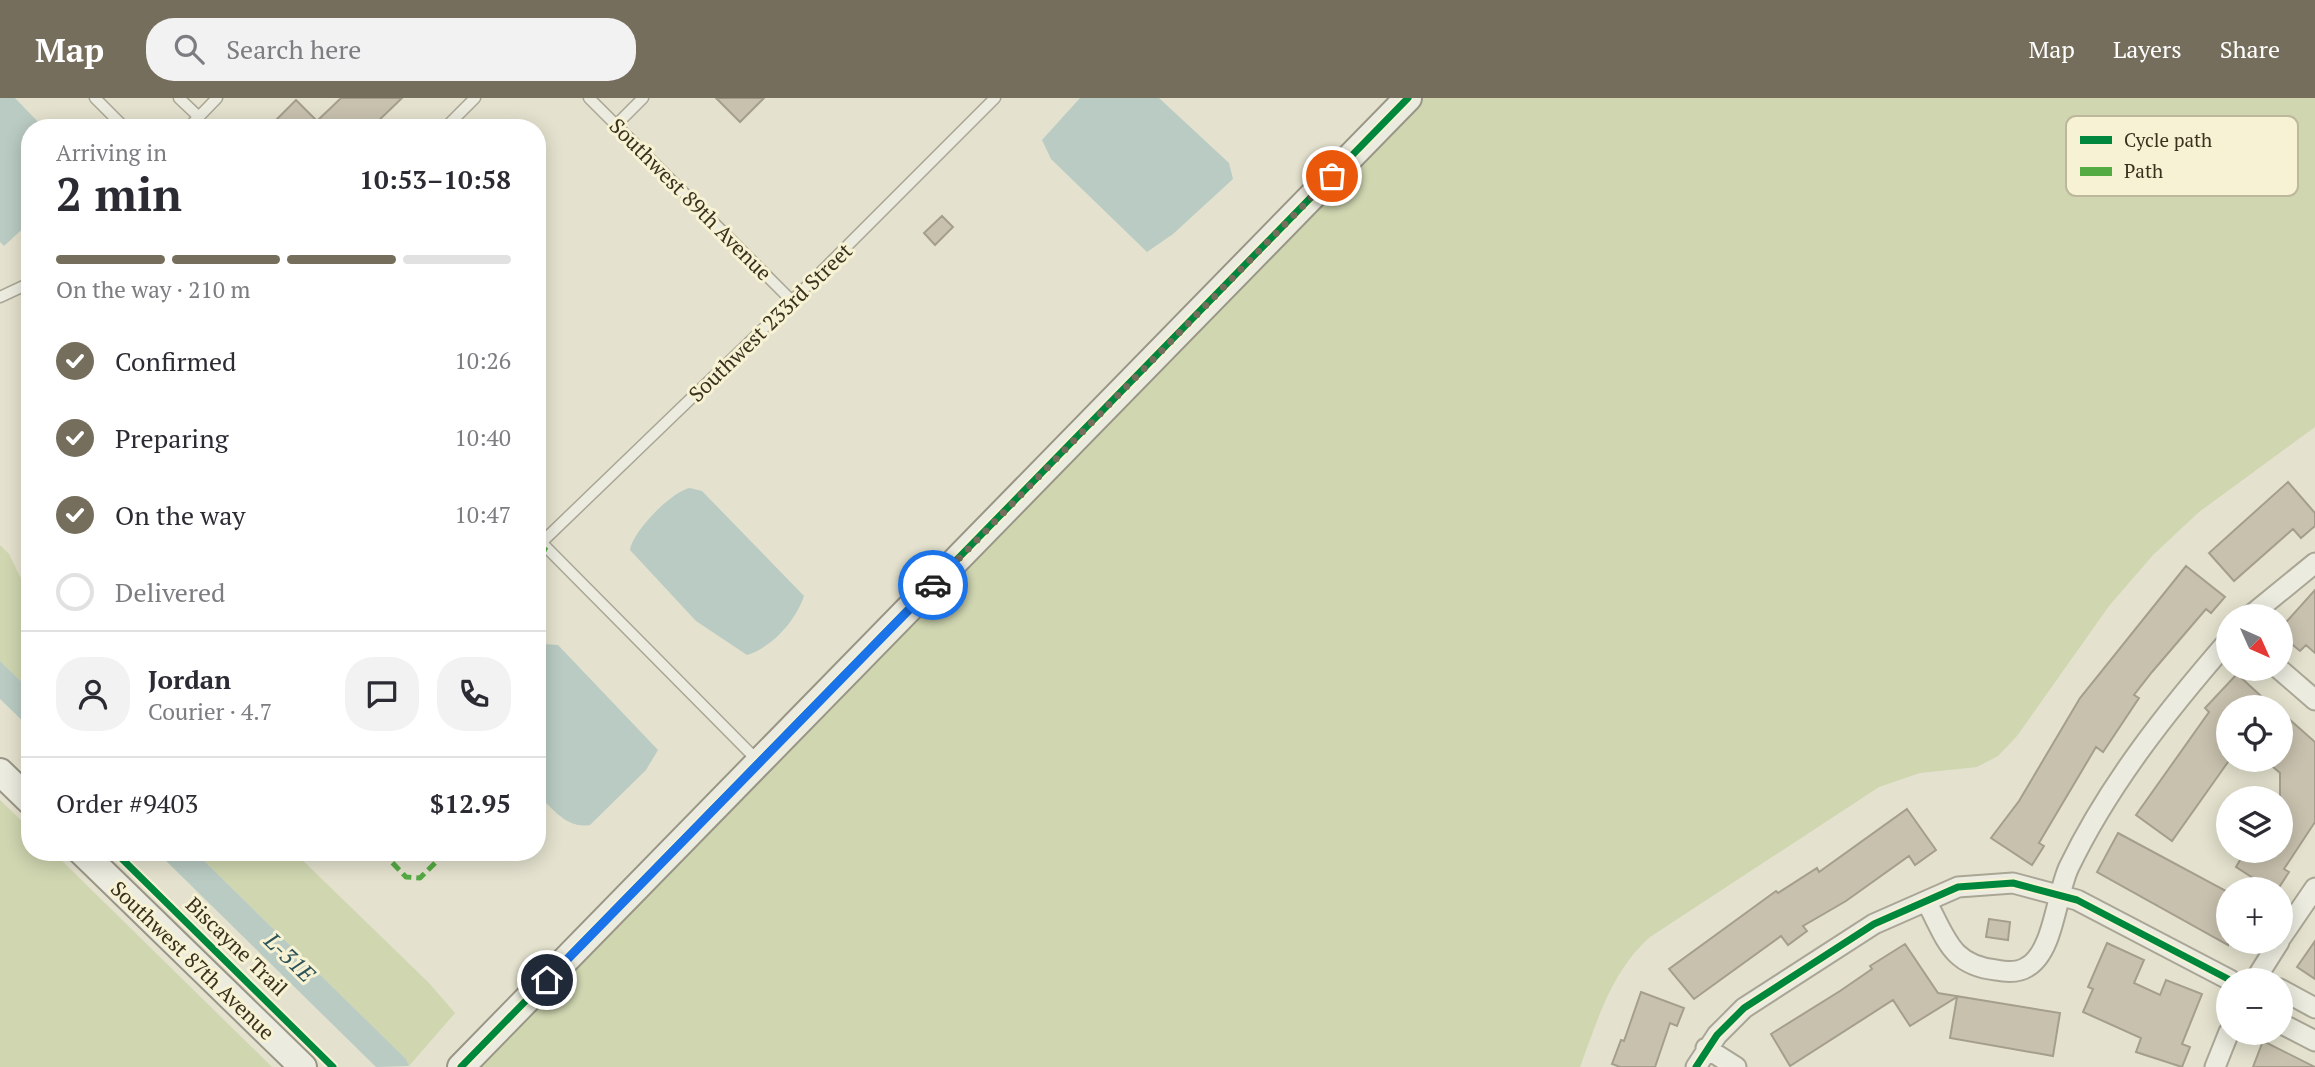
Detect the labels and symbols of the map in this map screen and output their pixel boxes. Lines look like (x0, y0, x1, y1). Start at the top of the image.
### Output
street label: Southwest 89th Avenue (604, 112, 778, 286)
legend (2066, 116, 2298, 196)
text: Cycle path (2124, 127, 2212, 152)
pin (1302, 146, 1362, 206)
text: Path (2124, 158, 2163, 183)
street label: Southwest 233rd Street (682, 236, 858, 407)
courier (898, 550, 968, 620)
north arrow (2216, 604, 2292, 681)
street label: Southwest 87th Avenue (105, 874, 281, 1046)
street label: Biscayne Trail (180, 890, 294, 1002)
water label: L-31E (257, 925, 323, 989)
pin (517, 950, 577, 1010)

